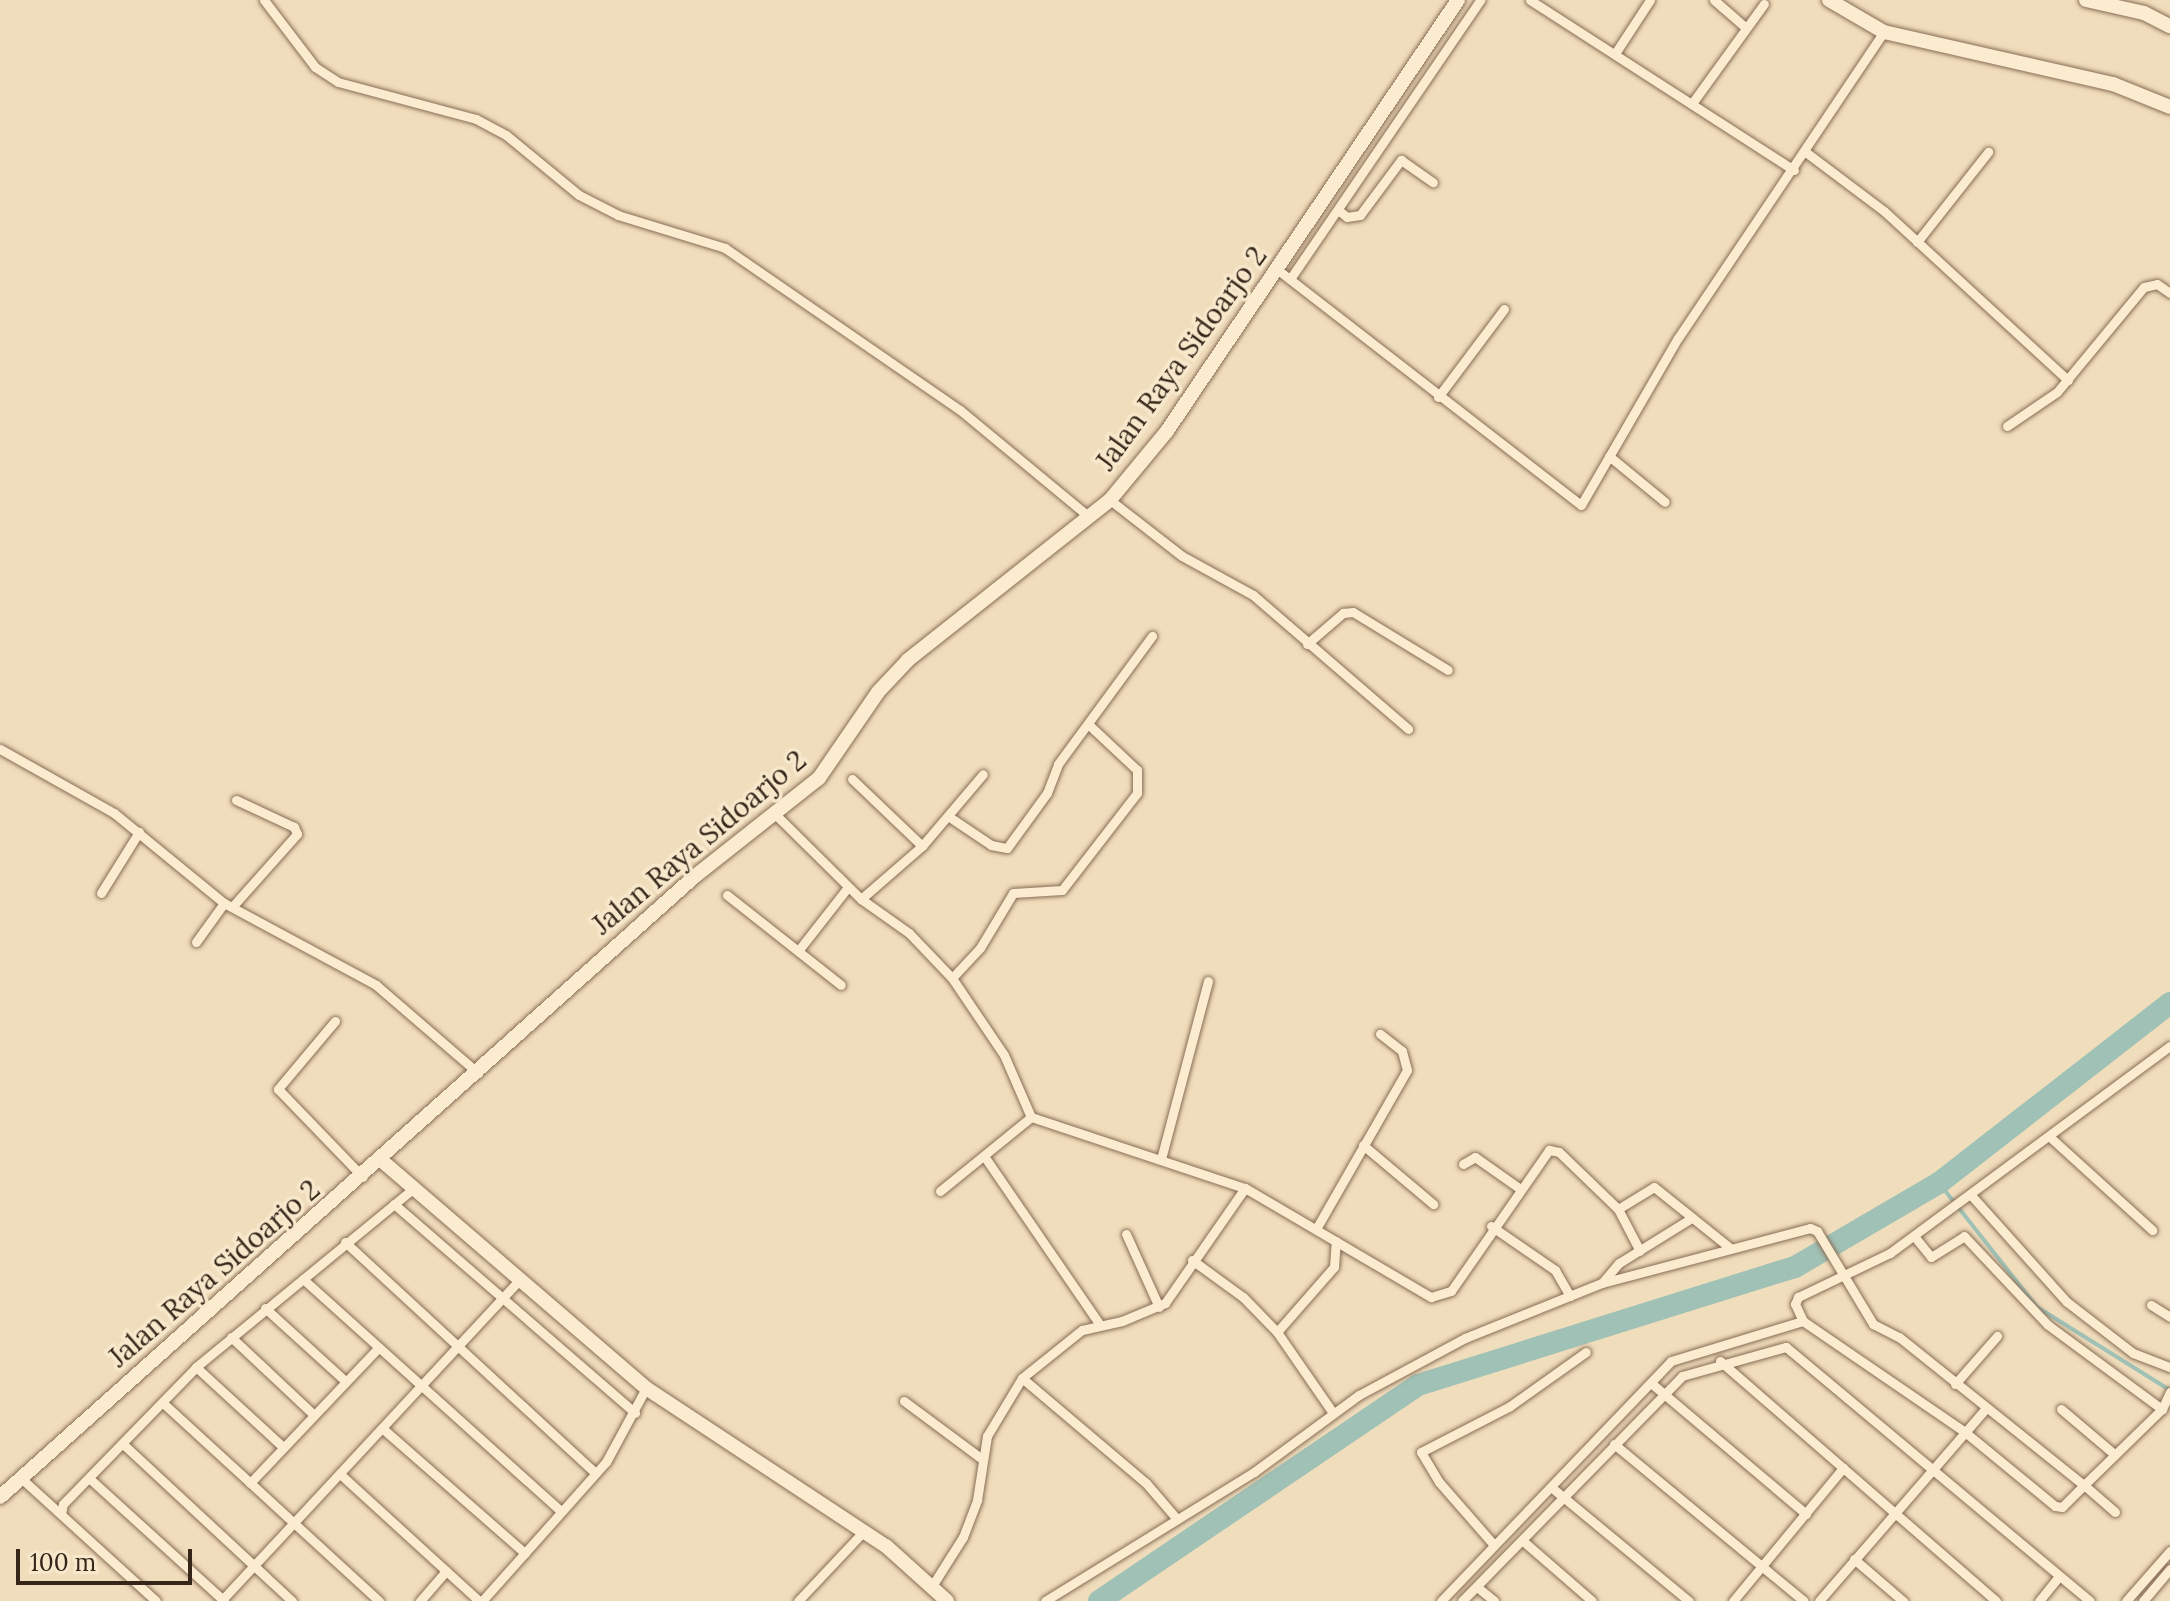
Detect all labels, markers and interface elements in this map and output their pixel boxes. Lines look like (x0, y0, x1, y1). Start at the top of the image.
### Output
street label: Jalan Raya Sidoarjo 2 (1088, 239, 1274, 477)
street label: Jalan Raya Sidoarjo 2 (585, 743, 813, 941)
street label: Jalan Raya Sidoarjo 2 (102, 1172, 326, 1374)
scale bar (20, 1533, 196, 1583)
text: 100 m (30, 1547, 96, 1578)

